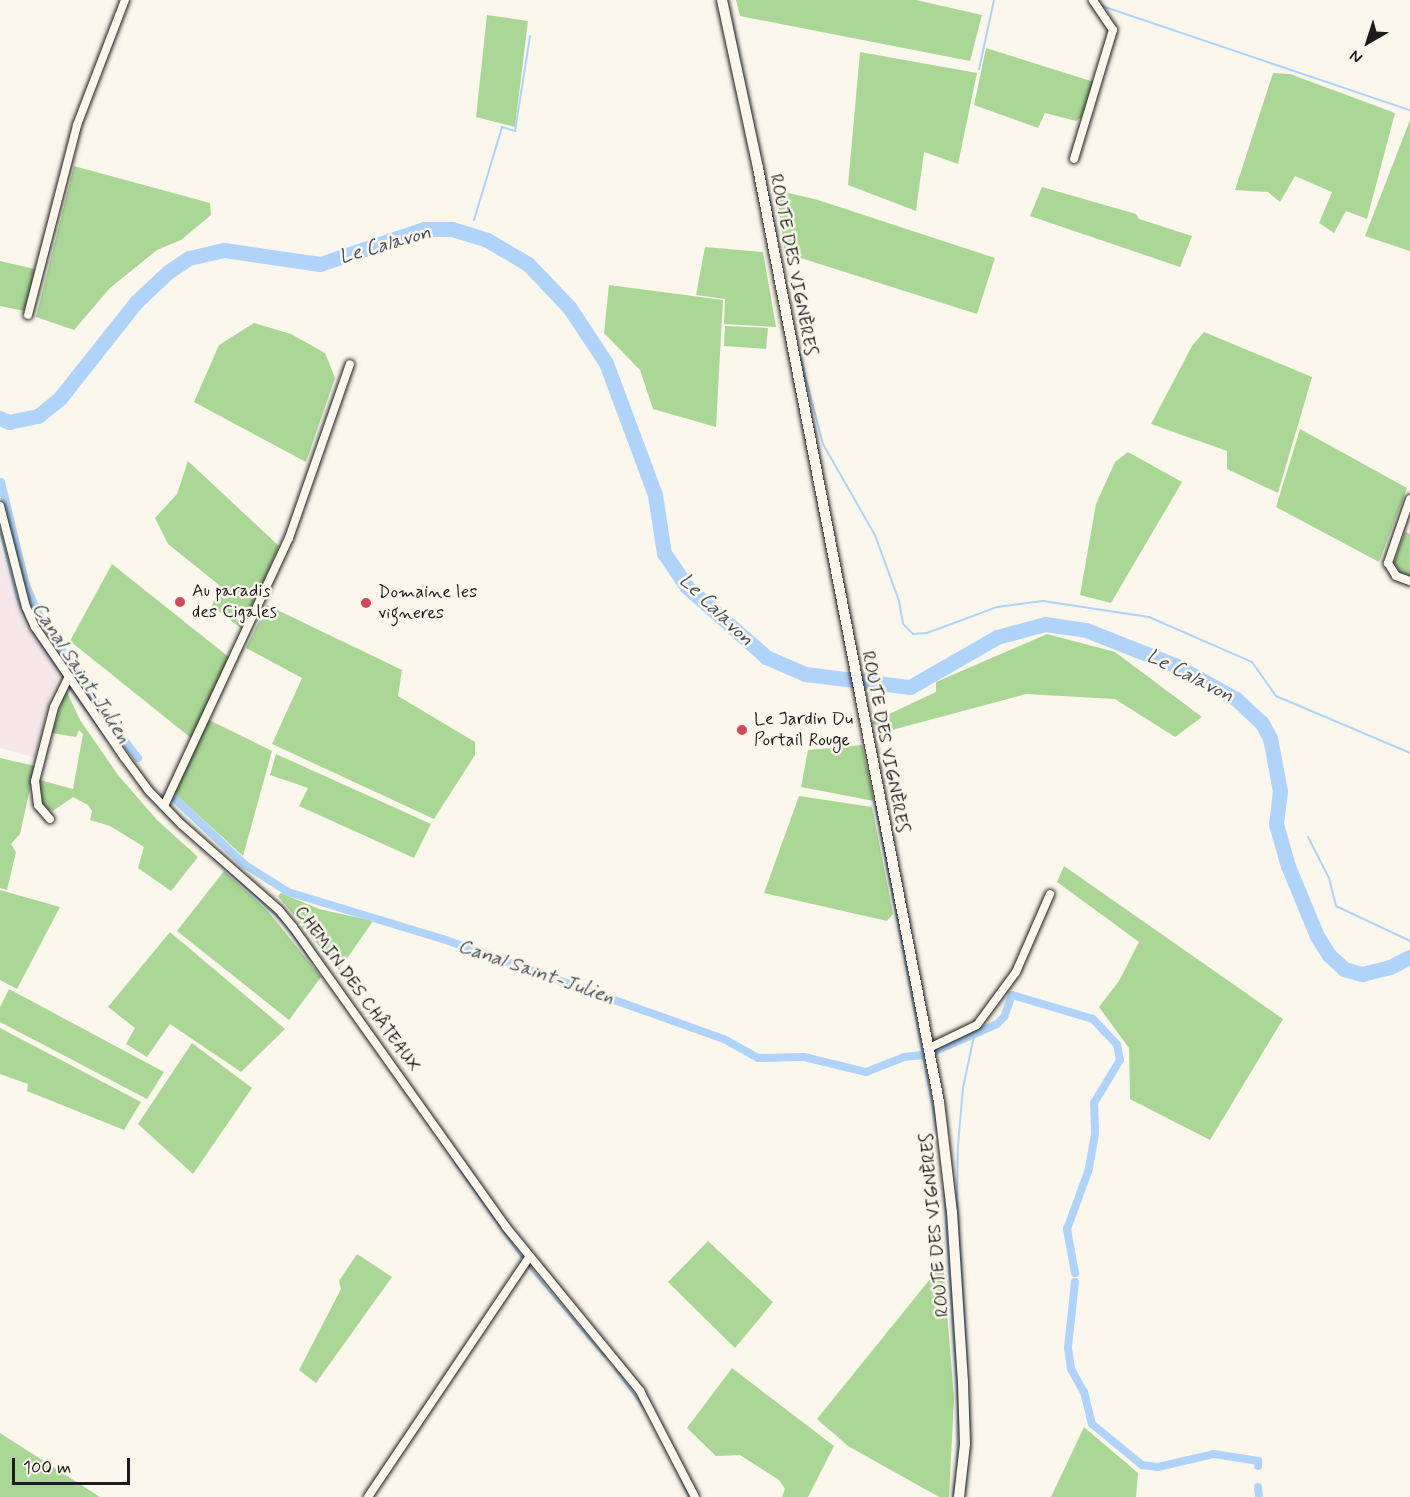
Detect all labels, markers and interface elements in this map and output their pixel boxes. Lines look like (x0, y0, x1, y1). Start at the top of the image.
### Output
north arrow (1338, 12, 1398, 72)
text: N (1346, 45, 1367, 68)
street label: ROUTE DES VIGNÈRES (765, 173, 821, 357)
water label: Le Calavon (337, 221, 433, 269)
water label: Le Calavon (674, 569, 758, 651)
place label: Au paradis des Cigales (192, 581, 276, 624)
place label: Domaine les vigneres (378, 582, 477, 624)
marker: Au paradis des Cigales (173, 595, 187, 609)
marker: Domaine les vigneres (359, 596, 373, 610)
water label: Canal Saint-Julien (27, 598, 135, 748)
water label: Le Calavon (1143, 644, 1237, 708)
street label: ROUTE DES VIGNÈRES (857, 650, 913, 834)
place label: Le Jardin Du Portail Rouge (754, 709, 854, 752)
marker: Le Jardin Du Portail Rouge (735, 723, 749, 737)
street label: CHEMIN DES CHÂTEAUX (290, 902, 424, 1076)
water label: Canal Saint-Julien (455, 934, 617, 1010)
street label: ROUTE DES VIGNÈRES (916, 1133, 954, 1317)
scale bar (15, 1446, 134, 1484)
text: 100 m (23, 1456, 71, 1480)

